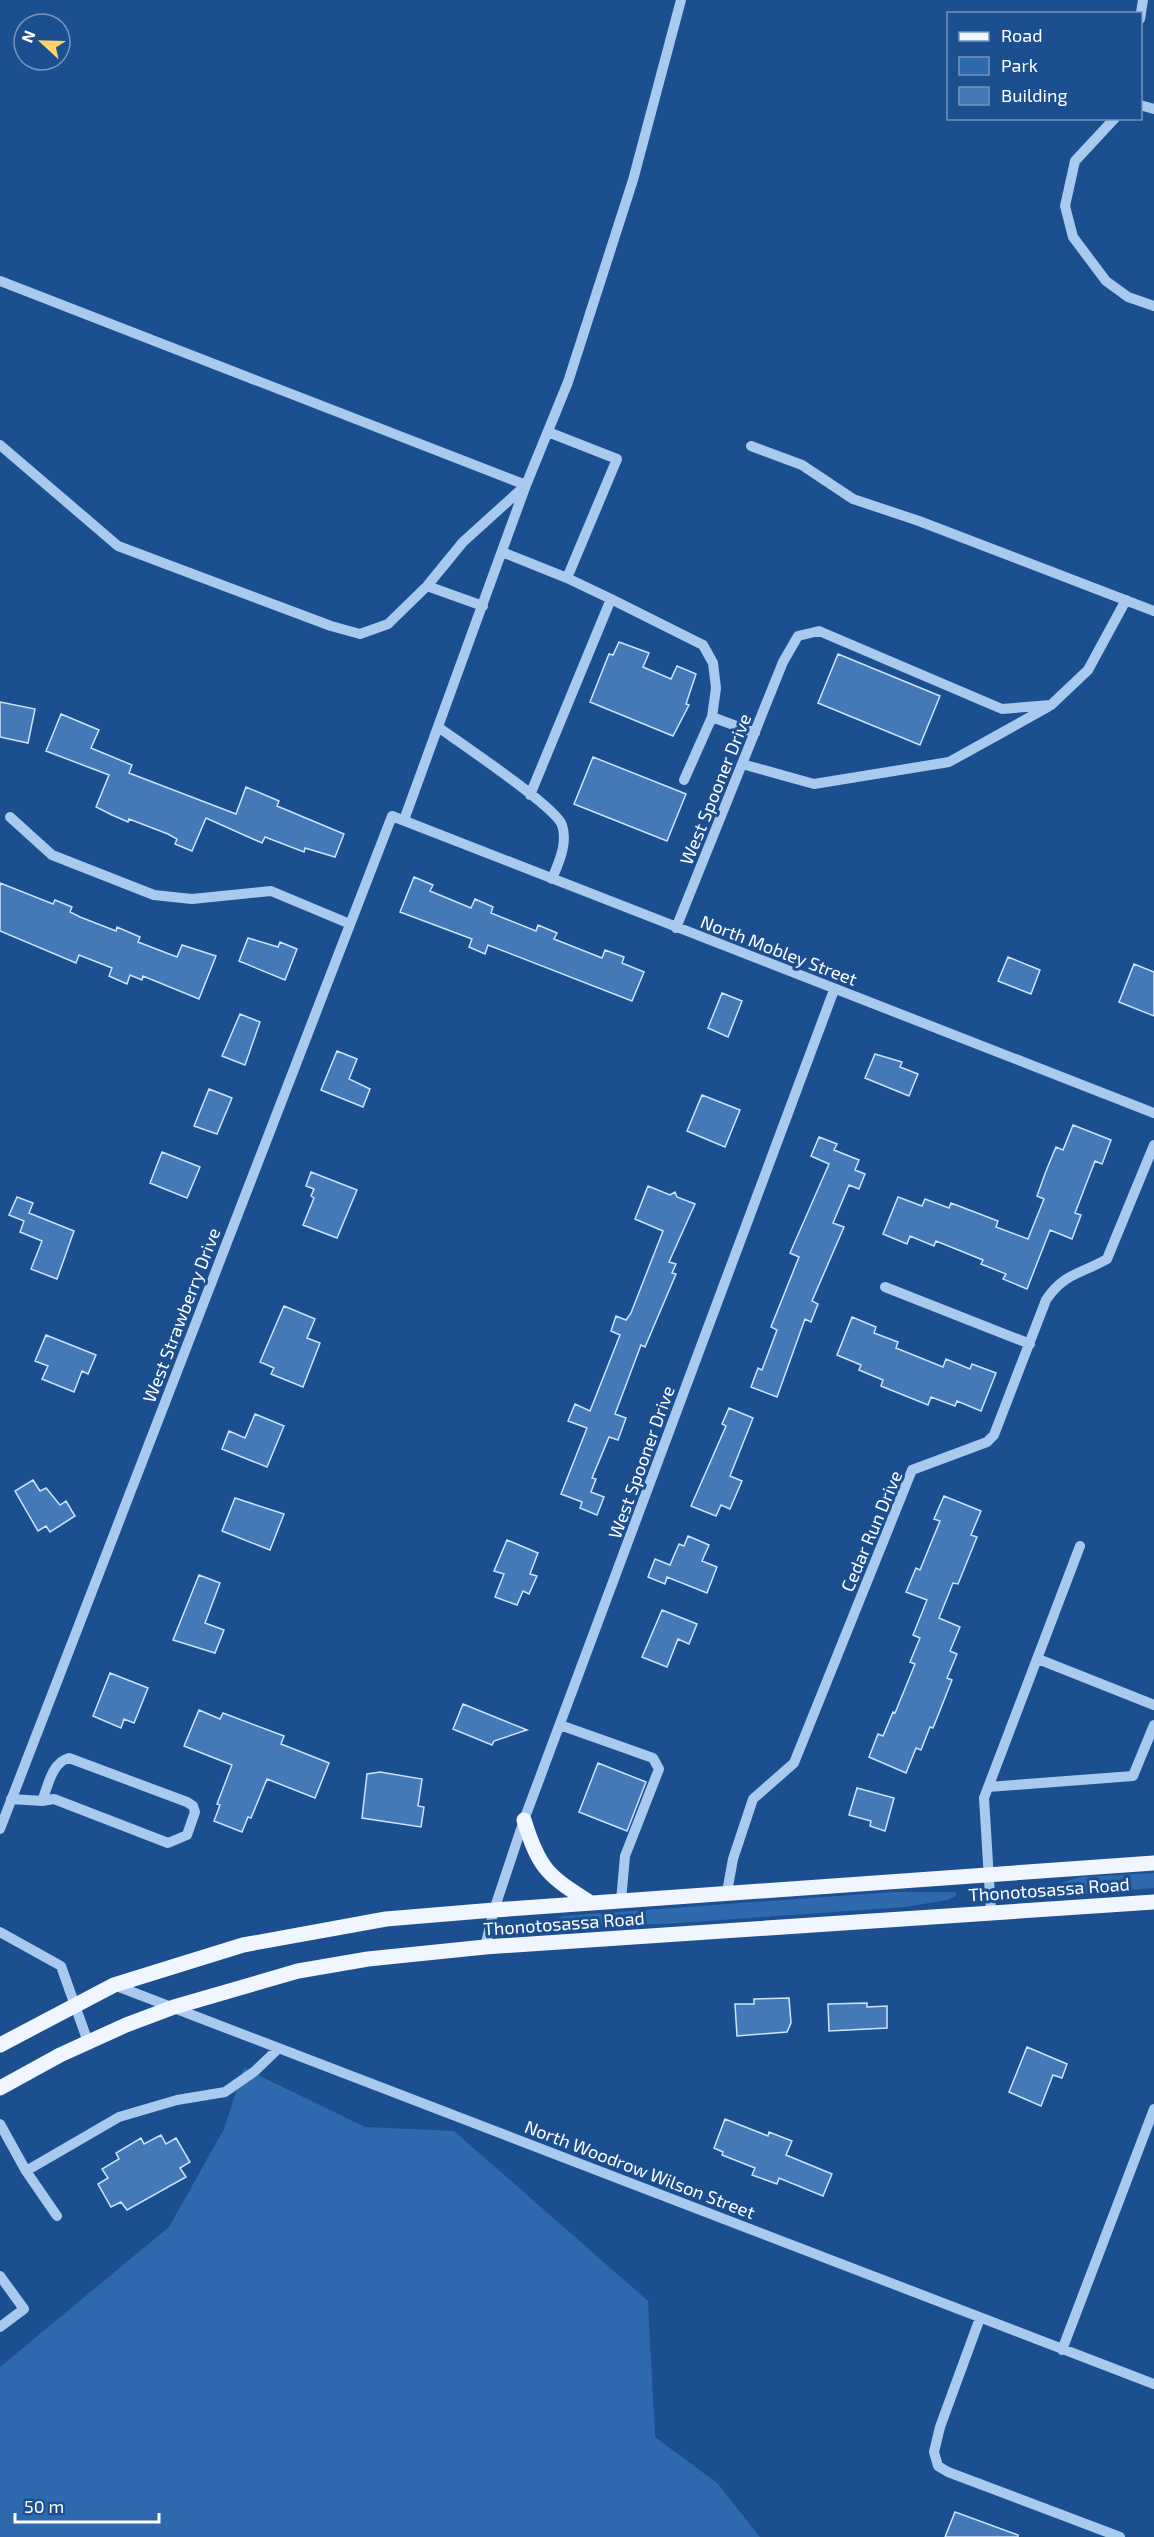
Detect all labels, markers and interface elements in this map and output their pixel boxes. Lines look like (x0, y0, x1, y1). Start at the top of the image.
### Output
north arrow (12, 12, 72, 72)
legend (947, 12, 1142, 120)
text: Road (1001, 24, 1042, 46)
text: N (17, 27, 39, 45)
text: Park (1001, 54, 1038, 76)
text: Building (1001, 84, 1068, 106)
street label: West Spooner Drive (675, 710, 755, 868)
street label: North Mobley Street (698, 910, 860, 990)
street label: West Strawberry Drive (138, 1224, 224, 1406)
street label: West Spooner Drive (603, 1383, 679, 1541)
street label: Cedar Run Drive (836, 1467, 906, 1595)
street label: Thonotosassa Road (968, 1872, 1130, 1906)
street label: Thonotosassa Road (483, 1906, 645, 1940)
street label: North Woodrow Wilson Street (522, 2115, 758, 2223)
scale bar (15, 2486, 159, 2524)
text: 50 m (24, 2495, 64, 2517)

